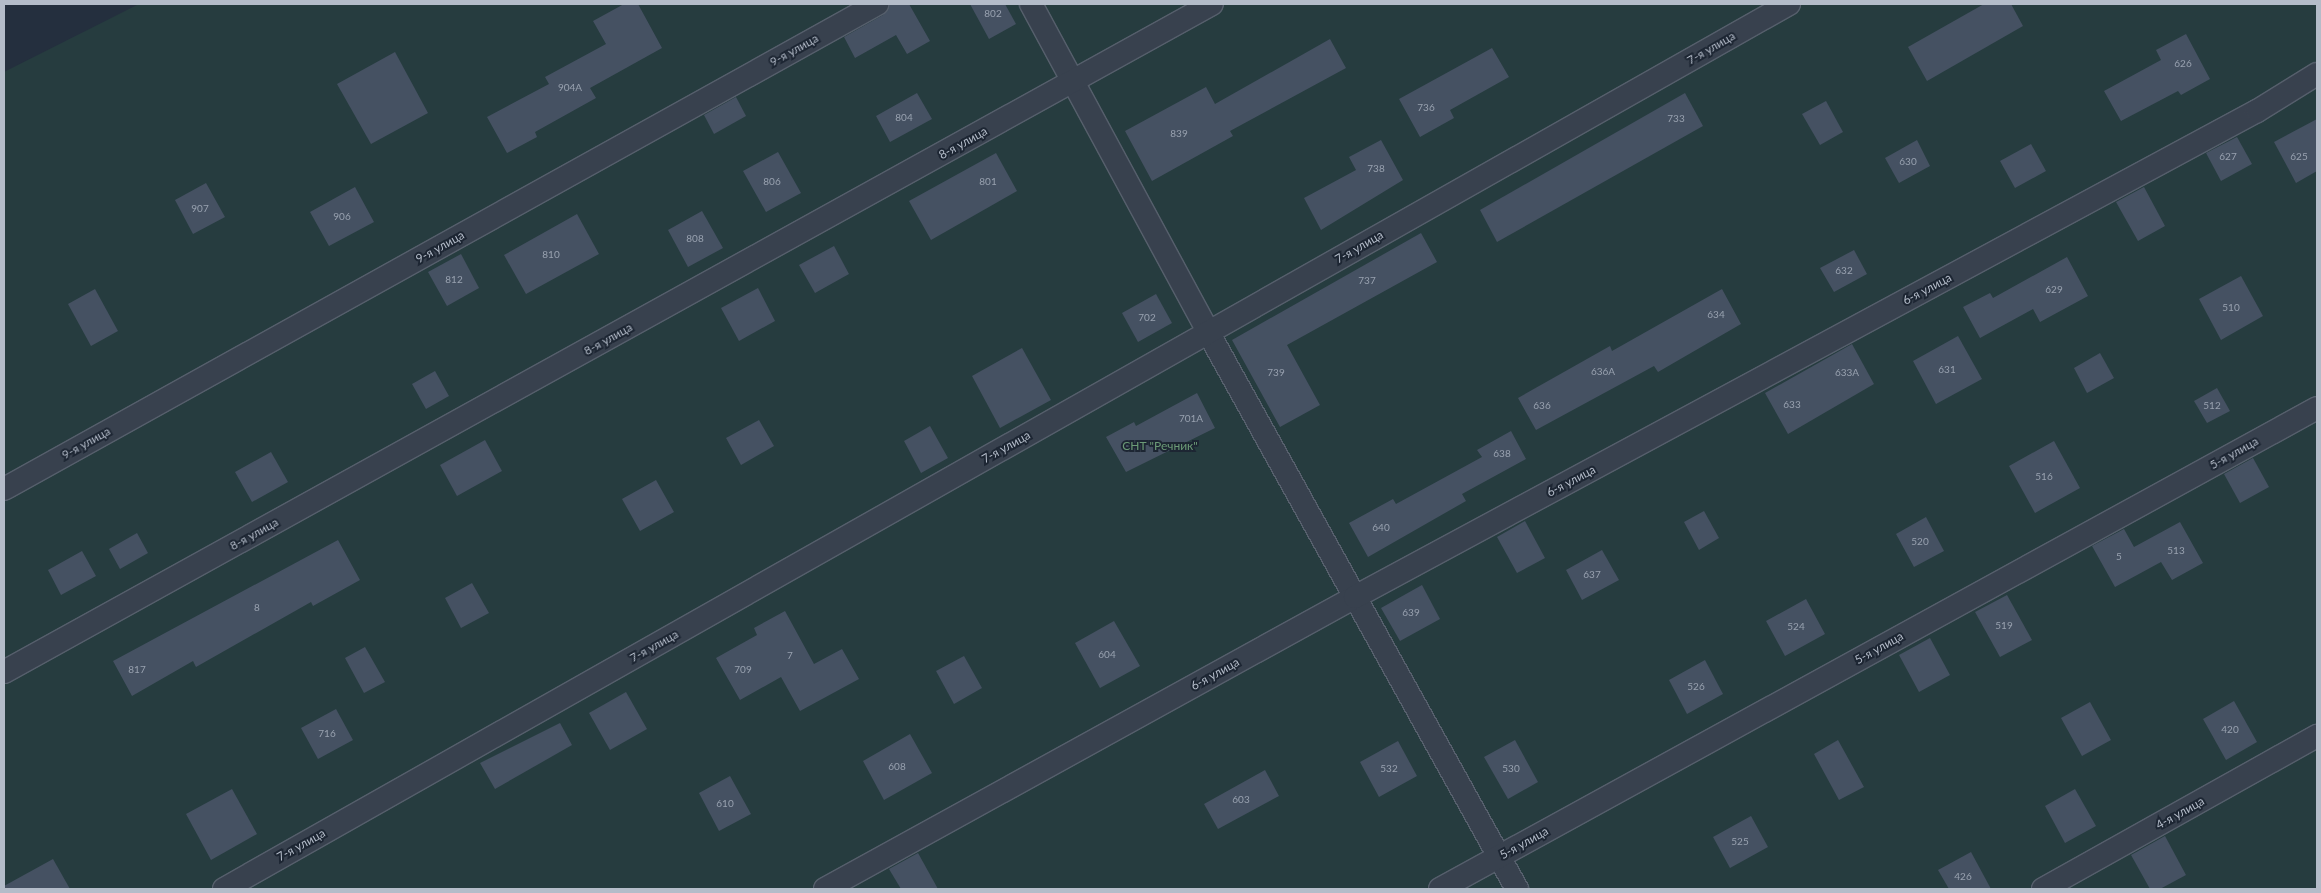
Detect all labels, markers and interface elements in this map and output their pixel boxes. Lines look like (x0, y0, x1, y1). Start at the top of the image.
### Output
house number: 802 (984, 8, 1002, 20)
street label: 7-я улица (1684, 28, 1738, 68)
street label: 9-я улица (767, 31, 821, 69)
house number: 626 (2174, 58, 2192, 70)
house number: 904А (558, 82, 582, 94)
house number: 736 (1417, 102, 1435, 114)
house number: 804 (895, 112, 913, 124)
house number: 733 (1667, 113, 1685, 125)
street label: 8-я улица (936, 124, 990, 162)
house number: 839 (1170, 128, 1188, 140)
house number: 627 (2219, 151, 2237, 163)
house number: 625 (2290, 151, 2308, 163)
house number: 630 (1899, 156, 1917, 168)
house number: 738 (1367, 163, 1385, 175)
house number: 806 (763, 176, 781, 188)
house number: 801 (979, 176, 997, 188)
house number: 907 (191, 203, 209, 215)
house number: 906 (333, 211, 351, 223)
street label: 7-я улица (1332, 227, 1386, 267)
street label: 9-я улица (413, 228, 467, 266)
house number: 808 (686, 233, 704, 245)
house number: 810 (542, 249, 560, 261)
house number: 632 (1835, 265, 1853, 277)
street label: 6-я улица (1900, 270, 1954, 308)
house number: 812 (445, 274, 463, 286)
house number: 737 (1358, 275, 1376, 287)
house number: 629 (2045, 284, 2063, 296)
house number: 510 (2222, 302, 2240, 314)
house number: 634 (1707, 309, 1725, 321)
house number: 702 (1138, 312, 1156, 324)
street label: 8-я улица (581, 320, 635, 358)
house number: 631 (1938, 364, 1956, 376)
house number: 636А (1591, 366, 1615, 378)
house number: 739 (1267, 367, 1285, 379)
house number: 633А (1835, 367, 1859, 379)
house number: 633 (1783, 399, 1801, 411)
house number: 636 (1533, 400, 1551, 412)
house number: 512 (2203, 400, 2221, 412)
house number: 701А (1179, 413, 1203, 425)
street label: 9-я улица (59, 424, 113, 462)
street label: 7-я улица (979, 428, 1033, 466)
street label: 5-я улица (2207, 434, 2261, 472)
park label: СНТ "Речник" (1122, 439, 1198, 453)
house number: 638 (1493, 448, 1511, 460)
street label: 6-я улица (1544, 462, 1598, 500)
house number: 516 (2035, 471, 2053, 483)
street label: 8-я улица (227, 515, 281, 553)
house number: 640 (1372, 522, 1390, 534)
house number: 520 (1911, 536, 1929, 548)
house number: 513 (2167, 545, 2185, 557)
house number: 5 (2116, 551, 2122, 563)
house number: 637 (1583, 569, 1601, 581)
house number: 8 (254, 602, 260, 614)
house number: 639 (1402, 607, 1420, 619)
house number: 519 (1995, 620, 2013, 632)
house number: 524 (1787, 621, 1805, 633)
street label: 7-я улица (627, 627, 681, 665)
street label: 5-я улица (1852, 629, 1906, 667)
house number: 604 (1098, 649, 1116, 661)
house number: 7 (787, 650, 793, 662)
street label: 6-я улица (1188, 655, 1242, 693)
house number: 817 (128, 664, 146, 676)
house number: 709 (734, 664, 752, 676)
house number: 526 (1687, 681, 1705, 693)
house number: 420 (2221, 724, 2239, 736)
house number: 716 (318, 728, 336, 740)
house number: 608 (888, 761, 906, 773)
house number: 532 (1380, 763, 1398, 775)
house number: 530 (1502, 763, 1520, 775)
house number: 603 (1232, 794, 1250, 806)
street label: 4-я улица (2153, 794, 2207, 832)
house number: 610 (716, 798, 734, 810)
street label: 5-я улица (1497, 824, 1551, 862)
street label: 7-я улица (274, 826, 328, 864)
house number: 525 (1731, 836, 1749, 848)
house number: 426 (1954, 871, 1972, 883)

